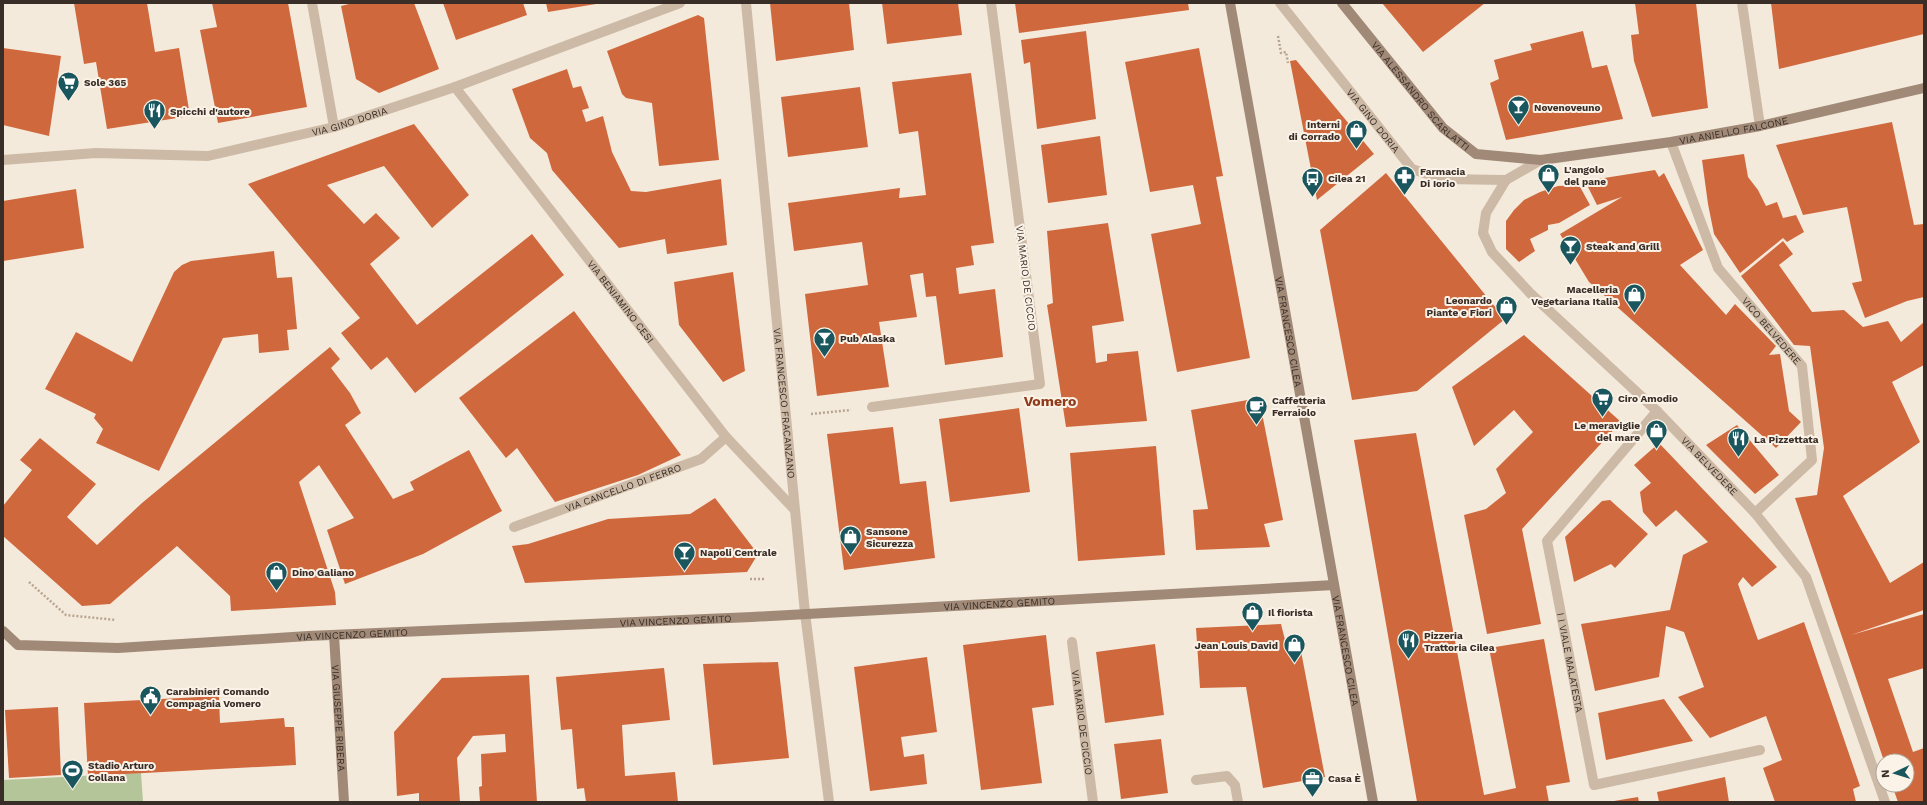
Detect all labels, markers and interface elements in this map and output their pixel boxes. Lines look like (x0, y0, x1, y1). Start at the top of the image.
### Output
street label: VIA ALESSANDRO SCARLATTI (1370, 39, 1472, 152)
supermarket icon: Sole 365 (56, 69, 82, 102)
place label: Sole 365 (84, 77, 126, 88)
street label: VIA GINO DORIA (1345, 86, 1402, 155)
bar icon: Novenoveuno (1505, 94, 1531, 127)
restaurant icon: Spicchi d'autore (142, 98, 168, 131)
place label: Novenoveuno (1534, 102, 1600, 113)
street label: VIA GINO DORIA (311, 104, 389, 137)
place label: Spicchi d'autore (170, 106, 250, 117)
street label: VIA ANIELLO FALCONE (1678, 114, 1789, 146)
shop icon: Interni di Corrado (1343, 117, 1369, 150)
place label: Interni di Corrado (1289, 119, 1340, 142)
shop icon: L'angolo del pane (1535, 162, 1561, 195)
pharmacy icon: Farmacia Di Iorio (1392, 164, 1418, 197)
place label: L'angolo del pane (1564, 164, 1606, 187)
bus stop icon: Cilea 21 (1299, 165, 1325, 198)
place label: Farmacia Di Iorio (1420, 166, 1465, 189)
place label: Cilea 21 (1328, 173, 1366, 184)
street label: VIA MARIO DE CICCIO (1014, 225, 1038, 331)
bar icon: Steak and Grill (1558, 233, 1584, 266)
place label: Steak and Grill (1586, 241, 1660, 252)
street label: VIA BENIAMINO CESI (586, 258, 656, 345)
street label: VIA FRANCESCO CILEA (1274, 276, 1304, 388)
shop icon: Macelleria Vegetariana Italia (1621, 282, 1647, 315)
place label: Macelleria Vegetariana Italia (1531, 284, 1618, 307)
shop icon: Leonardo Piante e Fiori (1494, 293, 1520, 326)
place label: Leonardo Piante e Fiori (1427, 295, 1492, 318)
street label: VICO BELVEDERE (1740, 295, 1803, 366)
bar icon: Pub Alaska (812, 325, 838, 358)
street label: VIA FRANCESCO FRACANZANO (772, 327, 797, 479)
place label: Pub Alaska (840, 333, 895, 344)
supermarket icon: Ciro Amodio (1590, 385, 1616, 418)
district label: Vomero (1024, 393, 1076, 409)
cafe icon: Caffetteria Ferraiolo (1243, 393, 1269, 426)
place label: Ciro Amodio (1618, 393, 1678, 404)
place label: Caffetteria Ferraiolo (1272, 395, 1326, 418)
shop icon: Le meraviglie del mare (1643, 418, 1669, 451)
place label: Le meraviglie del mare (1574, 420, 1640, 443)
restaurant icon: La Pizzettata (1725, 426, 1751, 459)
street label: VIA BELVEDERE (1679, 434, 1740, 497)
place label: La Pizzettata (1754, 434, 1819, 445)
street label: VIA CANCELLO DI FERRO (564, 461, 683, 513)
shop icon: Sansone Sicurezza (838, 524, 864, 557)
place label: Sansone Sicurezza (866, 526, 914, 549)
bar icon: Napoli Centrale (672, 539, 698, 572)
place label: Napoli Centrale (700, 547, 777, 558)
shop icon: Dino Galiano (264, 559, 290, 592)
place label: Dino Galiano (292, 567, 354, 578)
street label: VIA VINCENZO GEMITO (943, 595, 1055, 612)
street label: VIA FRANCESCO CILEA (1331, 595, 1361, 707)
shop icon: Il fiorista (1239, 599, 1265, 632)
place label: Il fiorista (1268, 607, 1313, 618)
street label: VIA VINCENZO GEMITO (620, 612, 732, 628)
street label: I I VIALE MALATESTA (1555, 612, 1585, 714)
street label: VIA VINCENZO GEMITO (296, 626, 408, 642)
restaurant icon: Pizzeria Trattoria Cilea (1396, 628, 1422, 661)
place label: Pizzeria Trattoria Cilea (1424, 630, 1495, 653)
shop icon: Jean Louis David (1281, 632, 1307, 665)
place label: Jean Louis David (1194, 640, 1278, 651)
street label: VIA GIUSEPPE RIBERA (330, 664, 348, 772)
street label: VIA MARIO DE CICCIO (1070, 669, 1095, 775)
public building icon: Carabinieri Comando Compagnia Vomero (137, 684, 163, 717)
place label: Carabinieri Comando Compagnia Vomero (166, 686, 269, 709)
north arrow (1875, 753, 1915, 793)
sports icon: Stadio Arturo Collana (60, 758, 86, 791)
place label: Stadio Arturo Collana (88, 760, 154, 783)
office icon: Casa È (1300, 765, 1326, 798)
text: N (1879, 769, 1892, 778)
place label: Casa È (1328, 773, 1361, 784)

